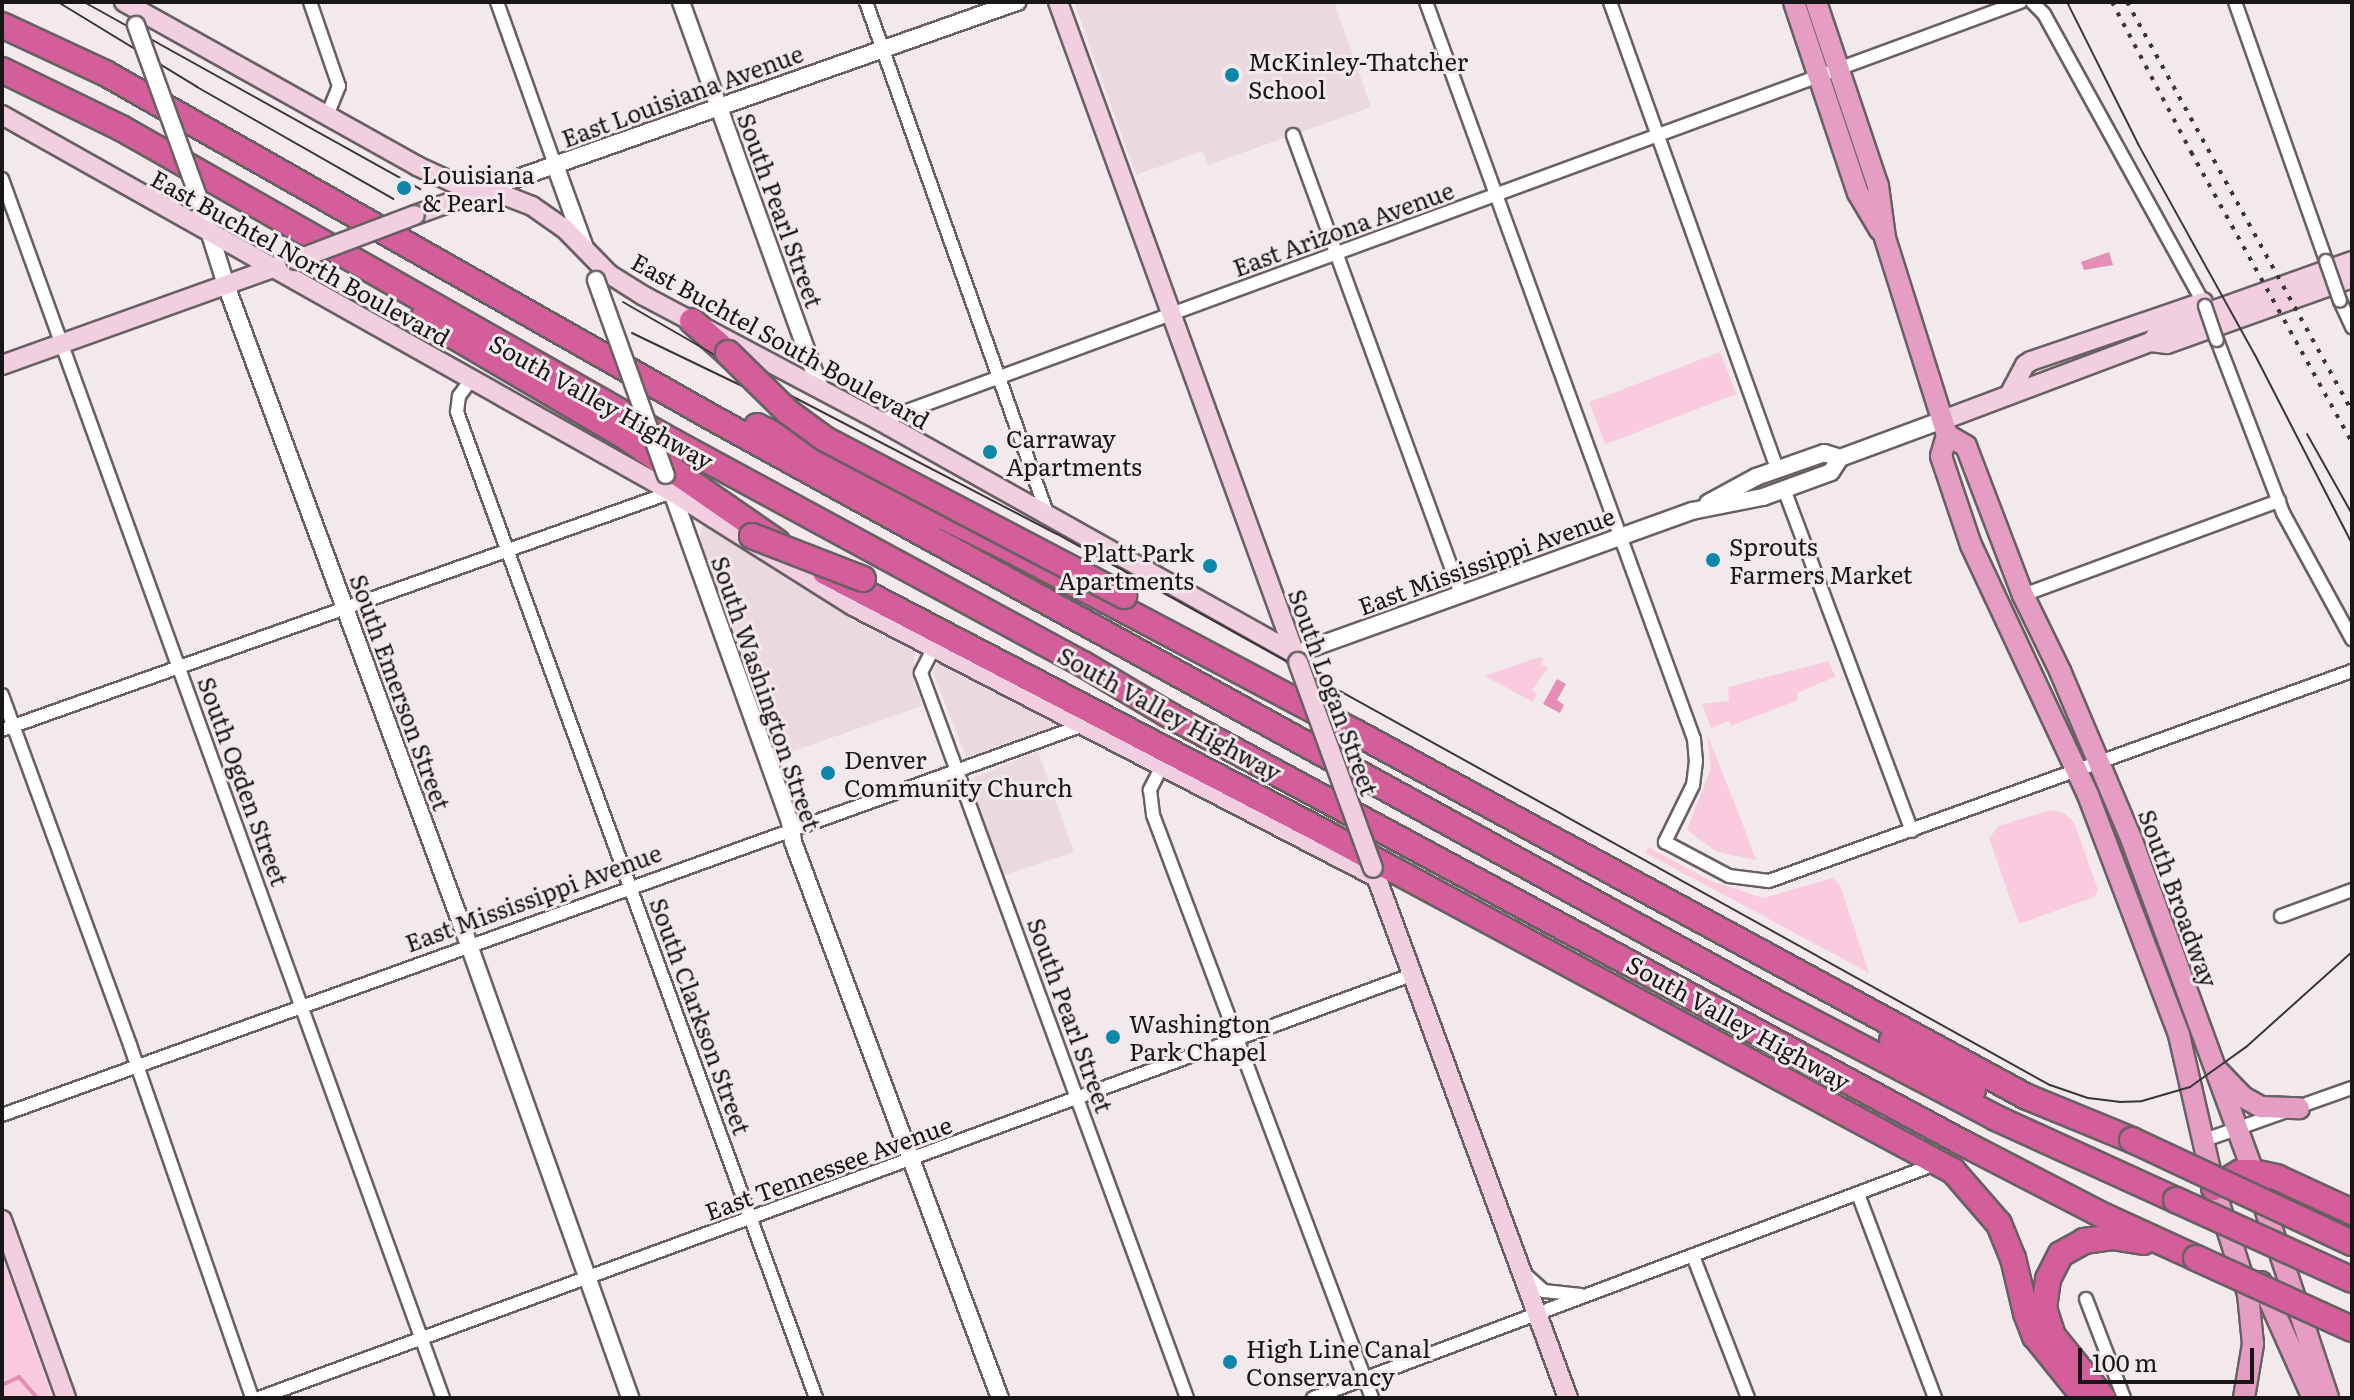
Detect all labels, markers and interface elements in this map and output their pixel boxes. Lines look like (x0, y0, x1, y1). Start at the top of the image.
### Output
street label: East Louisiana Avenue (557, 38, 807, 152)
place label: McKinley-Thatcher School (1248, 47, 1468, 103)
marker: McKinley-Thatcher School (1223, 66, 1241, 84)
street label: South Pearl Street (732, 109, 830, 311)
place label: Louisiana & Pearl (422, 160, 535, 216)
street label: East Buchtel North Boulevard (147, 163, 455, 351)
street label: East Arizona Avenue (1229, 175, 1457, 281)
marker: Louisiana & Pearl (393, 177, 415, 199)
street label: East Buchtel South Boulevard (627, 246, 935, 434)
street label: South Valley Highway (485, 328, 719, 474)
place label: Carraway Apartments (1006, 424, 1142, 480)
marker: Carraway Apartments (981, 443, 999, 461)
street label: East Mississippi Avenue (1354, 500, 1618, 620)
place label: Sprouts Farmers Market (1729, 532, 1913, 588)
place label: Platt Park Apartments (1058, 538, 1194, 594)
marker: Sprouts Farmers Market (1704, 551, 1722, 569)
street label: South Washington Street (706, 552, 828, 834)
marker: Platt Park Apartments (1201, 557, 1219, 575)
street label: South Emerson Street (345, 570, 457, 814)
street label: South Logan Street (1283, 585, 1385, 799)
street label: South Valley Highway (1053, 640, 1287, 786)
street label: South Ogden Street (193, 673, 295, 889)
place label: Denver Community Church (844, 745, 1073, 801)
marker: Denver Community Church (819, 764, 837, 782)
street label: South Broadway (2133, 805, 2225, 991)
street label: East Mississippi Avenue (401, 837, 665, 957)
street label: South Clarkson Street (645, 894, 757, 1138)
street label: South Pearl Street (1022, 914, 1120, 1116)
street label: South Valley Highway (1622, 949, 1856, 1095)
place label: Washington Park Chapel (1129, 1009, 1271, 1065)
marker: Washington Park Chapel (1104, 1028, 1122, 1046)
street label: East Tennessee Avenue (701, 1109, 955, 1225)
scale bar (2082, 1332, 2258, 1382)
place label: High Line Canal Conservancy (1246, 1334, 1430, 1390)
text: 100 m (2092, 1344, 2158, 1379)
marker: High Line Canal Conservancy (1221, 1353, 1239, 1371)

